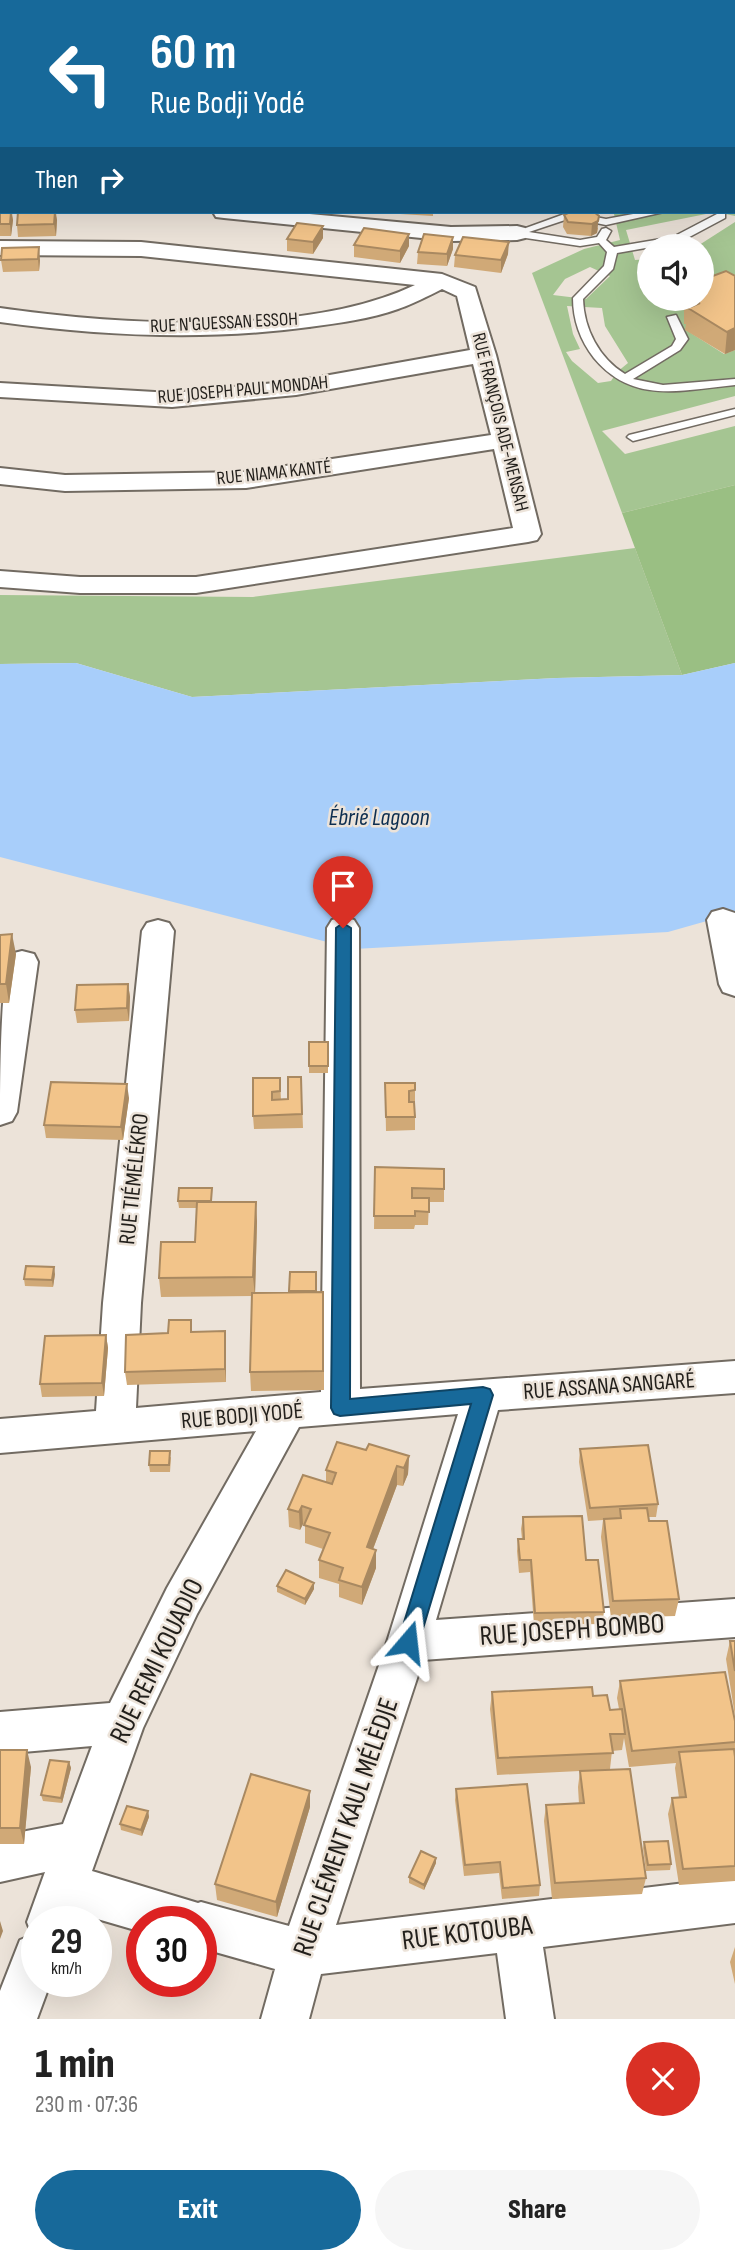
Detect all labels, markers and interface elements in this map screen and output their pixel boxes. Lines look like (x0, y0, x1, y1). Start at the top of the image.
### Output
text: 60 m (150, 24, 237, 83)
icon: left (35, 28, 126, 119)
text: Rue Bodji Yodé (150, 84, 305, 123)
icon: right (92, 161, 130, 199)
text: Then (35, 165, 78, 196)
map controls (637, 234, 714, 311)
button: sound (637, 234, 714, 311)
street label: RUE N'GUESSAN ESSOH (150, 308, 298, 338)
street label: RUE FRANÇOIS ADE-MENSAH (467, 330, 533, 514)
street label: RUE JOSEPH PAUL MONDAH (157, 371, 329, 409)
street label: RUE NIAMA KANTÉ (216, 456, 332, 490)
water label: Ébrié Lagoon (328, 803, 430, 832)
pin (313, 856, 373, 928)
icon: arrive (324, 867, 362, 905)
street label: RUE TIÉMÉLÉKRO (113, 1112, 155, 1246)
street label: RUE ASSANA SANGARÉ (522, 1366, 696, 1406)
street label: RUE BODJI YODÉ (180, 1397, 304, 1435)
street label: RUE REMI KOUADIO (103, 1573, 211, 1749)
position arrow (371, 1605, 445, 1679)
street label: RUE JOSEPH BOMBO (478, 1607, 666, 1653)
street label: RUE CLÉMENT KAUL MÉLÈDJE (286, 1694, 406, 1960)
speed limit sign: 30 (126, 1906, 217, 1997)
street label: RUE KOTOUBA (400, 1909, 535, 1957)
text: 29 (51, 1921, 82, 1964)
text: km/h (51, 1958, 82, 1979)
text: 1 min (35, 2039, 115, 2090)
button: close (626, 2042, 700, 2116)
text: 230 m · 07:36 (35, 2091, 138, 2119)
button: Exit (35, 2170, 361, 2250)
button: Share (375, 2170, 700, 2250)

